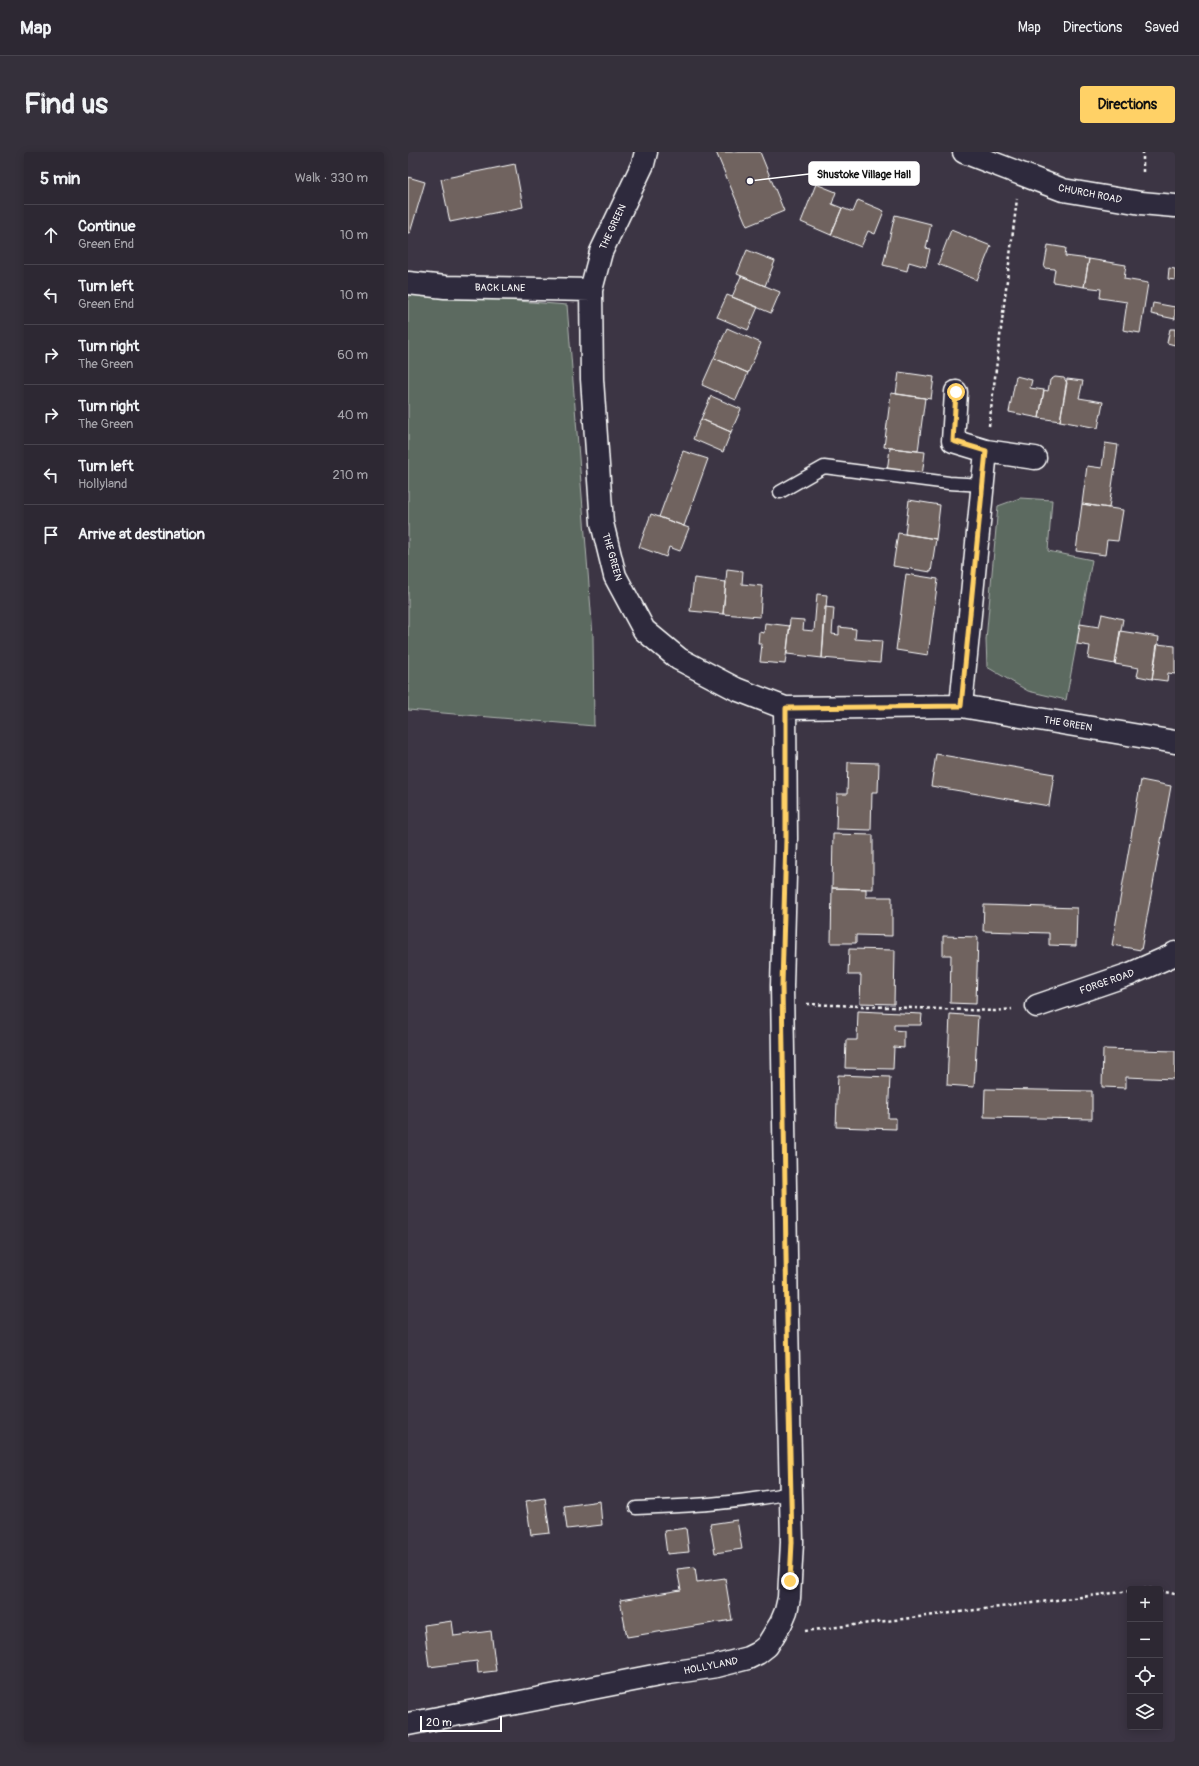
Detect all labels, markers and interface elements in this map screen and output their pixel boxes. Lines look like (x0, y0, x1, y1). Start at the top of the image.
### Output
text: Map (20, 16, 51, 40)
text: Map (1018, 19, 1041, 36)
text: Directions (1063, 19, 1122, 36)
text: Saved (1144, 19, 1179, 36)
button: Directions (1080, 86, 1175, 123)
text: Find us (24, 87, 108, 122)
callout: Shustoke Village Hall (809, 162, 919, 185)
text: 5 min (40, 168, 80, 189)
text: Shustoke Village Hall (817, 168, 912, 181)
text: Walk · 330 m (295, 170, 368, 186)
street label: CHURCH ROAD (1057, 182, 1123, 206)
street label: THE GREEN (597, 202, 629, 252)
text: Continue (78, 217, 136, 236)
icon: ahead (40, 224, 62, 246)
text: 10 m (340, 227, 368, 243)
text: Green End (78, 236, 134, 252)
text: Turn left (78, 277, 134, 296)
street label: BACK LANE (475, 282, 525, 294)
icon: left (40, 284, 62, 306)
text: 10 m (340, 287, 368, 303)
text: Green End (78, 296, 134, 312)
text: Turn right (78, 337, 139, 356)
icon: right (40, 344, 62, 366)
text: 60 m (337, 347, 368, 363)
text: The Green (78, 356, 133, 372)
route start (947, 383, 965, 401)
text: Turn right (78, 397, 139, 416)
icon: right (40, 404, 62, 426)
text: 40 m (337, 407, 368, 423)
text: The Green (78, 416, 133, 432)
text: Turn left (78, 457, 134, 476)
icon: left (40, 464, 62, 486)
text: 210 m (332, 467, 368, 483)
text: Hollyland (78, 476, 127, 492)
icon: arrive (40, 524, 62, 546)
text: Arrive at destination (78, 525, 205, 544)
street label: THE GREEN (599, 532, 625, 582)
street label: THE GREEN (1043, 714, 1093, 734)
street label: FORGE ROAD (1078, 967, 1136, 997)
route end (781, 1572, 799, 1590)
map controls (1127, 1586, 1163, 1730)
button: + (1127, 1586, 1163, 1622)
button: − (1127, 1622, 1163, 1658)
street label: HOLLYLAND (683, 1655, 739, 1677)
button: locate (1127, 1658, 1163, 1694)
button: layers (1127, 1694, 1163, 1730)
scale bar (420, 1714, 502, 1733)
text: 20 m (426, 1716, 452, 1729)

